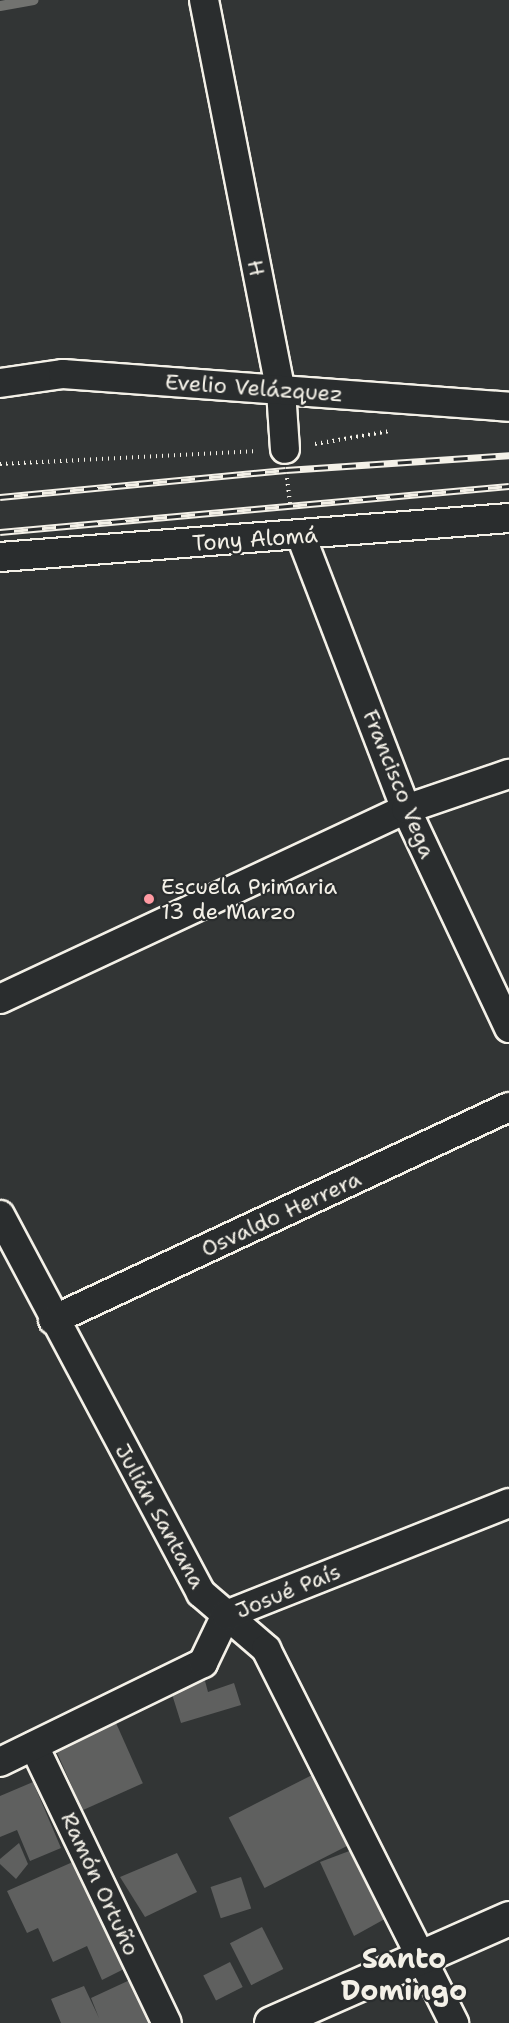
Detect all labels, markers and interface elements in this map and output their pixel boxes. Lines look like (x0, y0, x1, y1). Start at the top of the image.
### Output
street label: H (242, 258, 270, 278)
street label: Evelio Velázquez (164, 369, 344, 407)
street label: Tony Alomá (191, 521, 319, 557)
street label: Francisco Vega (357, 706, 441, 862)
place label: Escuela Primaria 13 de Marzo (161, 873, 337, 924)
marker: Escuela Primaria 13 de Marzo (142, 892, 156, 906)
street label: Osvaldo Herrera (197, 1165, 365, 1263)
street label: Julián Santana (109, 1439, 211, 1593)
street label: Josué País (232, 1558, 344, 1624)
street label: Ramón Ortuño (55, 1808, 145, 1960)
district label: Santo Domingo (341, 1941, 467, 2007)

